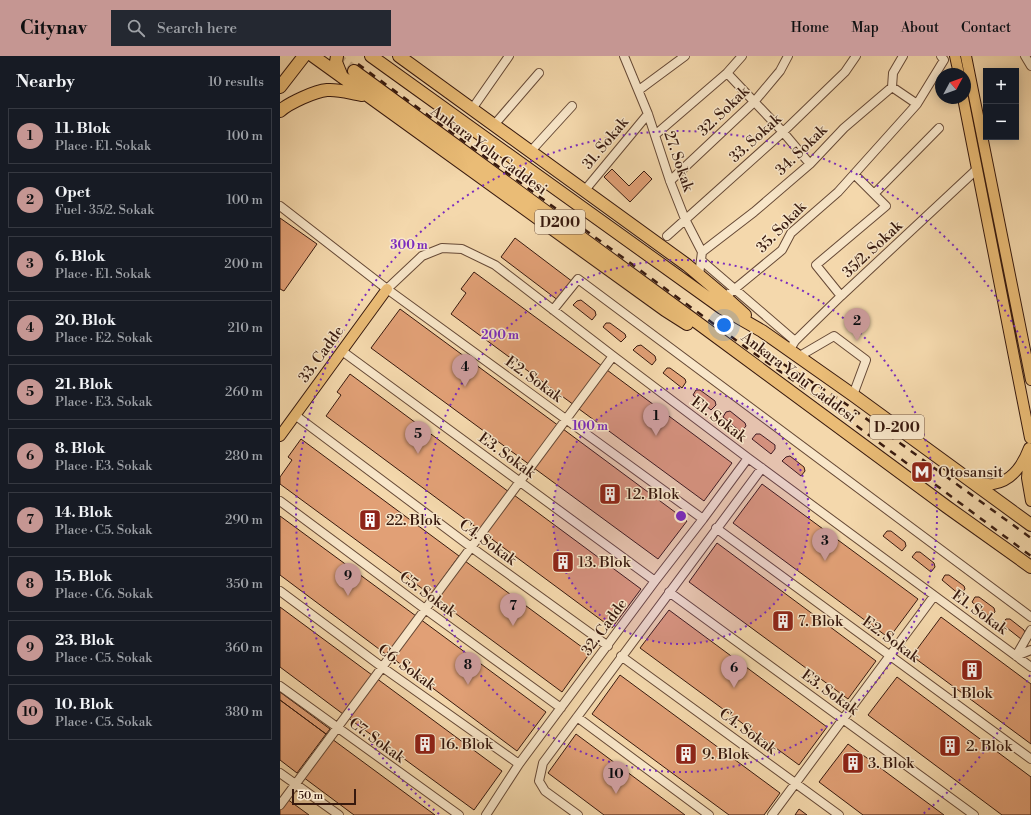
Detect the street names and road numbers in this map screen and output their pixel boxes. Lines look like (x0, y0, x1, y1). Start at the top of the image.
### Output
street label: 32. Sokak (694, 81, 754, 140)
street label: Ankara Yolu Caddesi (426, 101, 551, 199)
street label: 33. Sokak (725, 109, 786, 167)
street label: 31. Sokak (578, 113, 633, 173)
street label: 34. Sokak (771, 120, 832, 180)
street label: 27. Sokak (659, 128, 698, 195)
street label: 35. Sokak (752, 197, 811, 257)
road number: D200 (535, 210, 585, 234)
street label: 35/2. Sokak (838, 216, 907, 282)
street label: 33. Cadde (294, 322, 348, 386)
street label: Ankara Yolu Caddesi (736, 327, 860, 427)
street label: E2. Sokak (501, 352, 567, 407)
street label: E1. Sokak (687, 392, 751, 447)
road number: D-200 (870, 415, 924, 439)
street label: E3. Sokak (474, 428, 540, 483)
street label: C4. Sokak (455, 515, 521, 570)
street label: C5. Sokak (395, 567, 461, 622)
street label: E1. Sokak (948, 586, 1012, 640)
street label: 32. Cadde (577, 595, 631, 660)
street label: E2. Sokak (858, 612, 924, 667)
street label: C6. Sokak (374, 640, 440, 695)
street label: E3. Sokak (797, 665, 863, 720)
street label: C4. Sokak (715, 704, 781, 759)
street label: C7. Sokak (345, 714, 409, 768)

